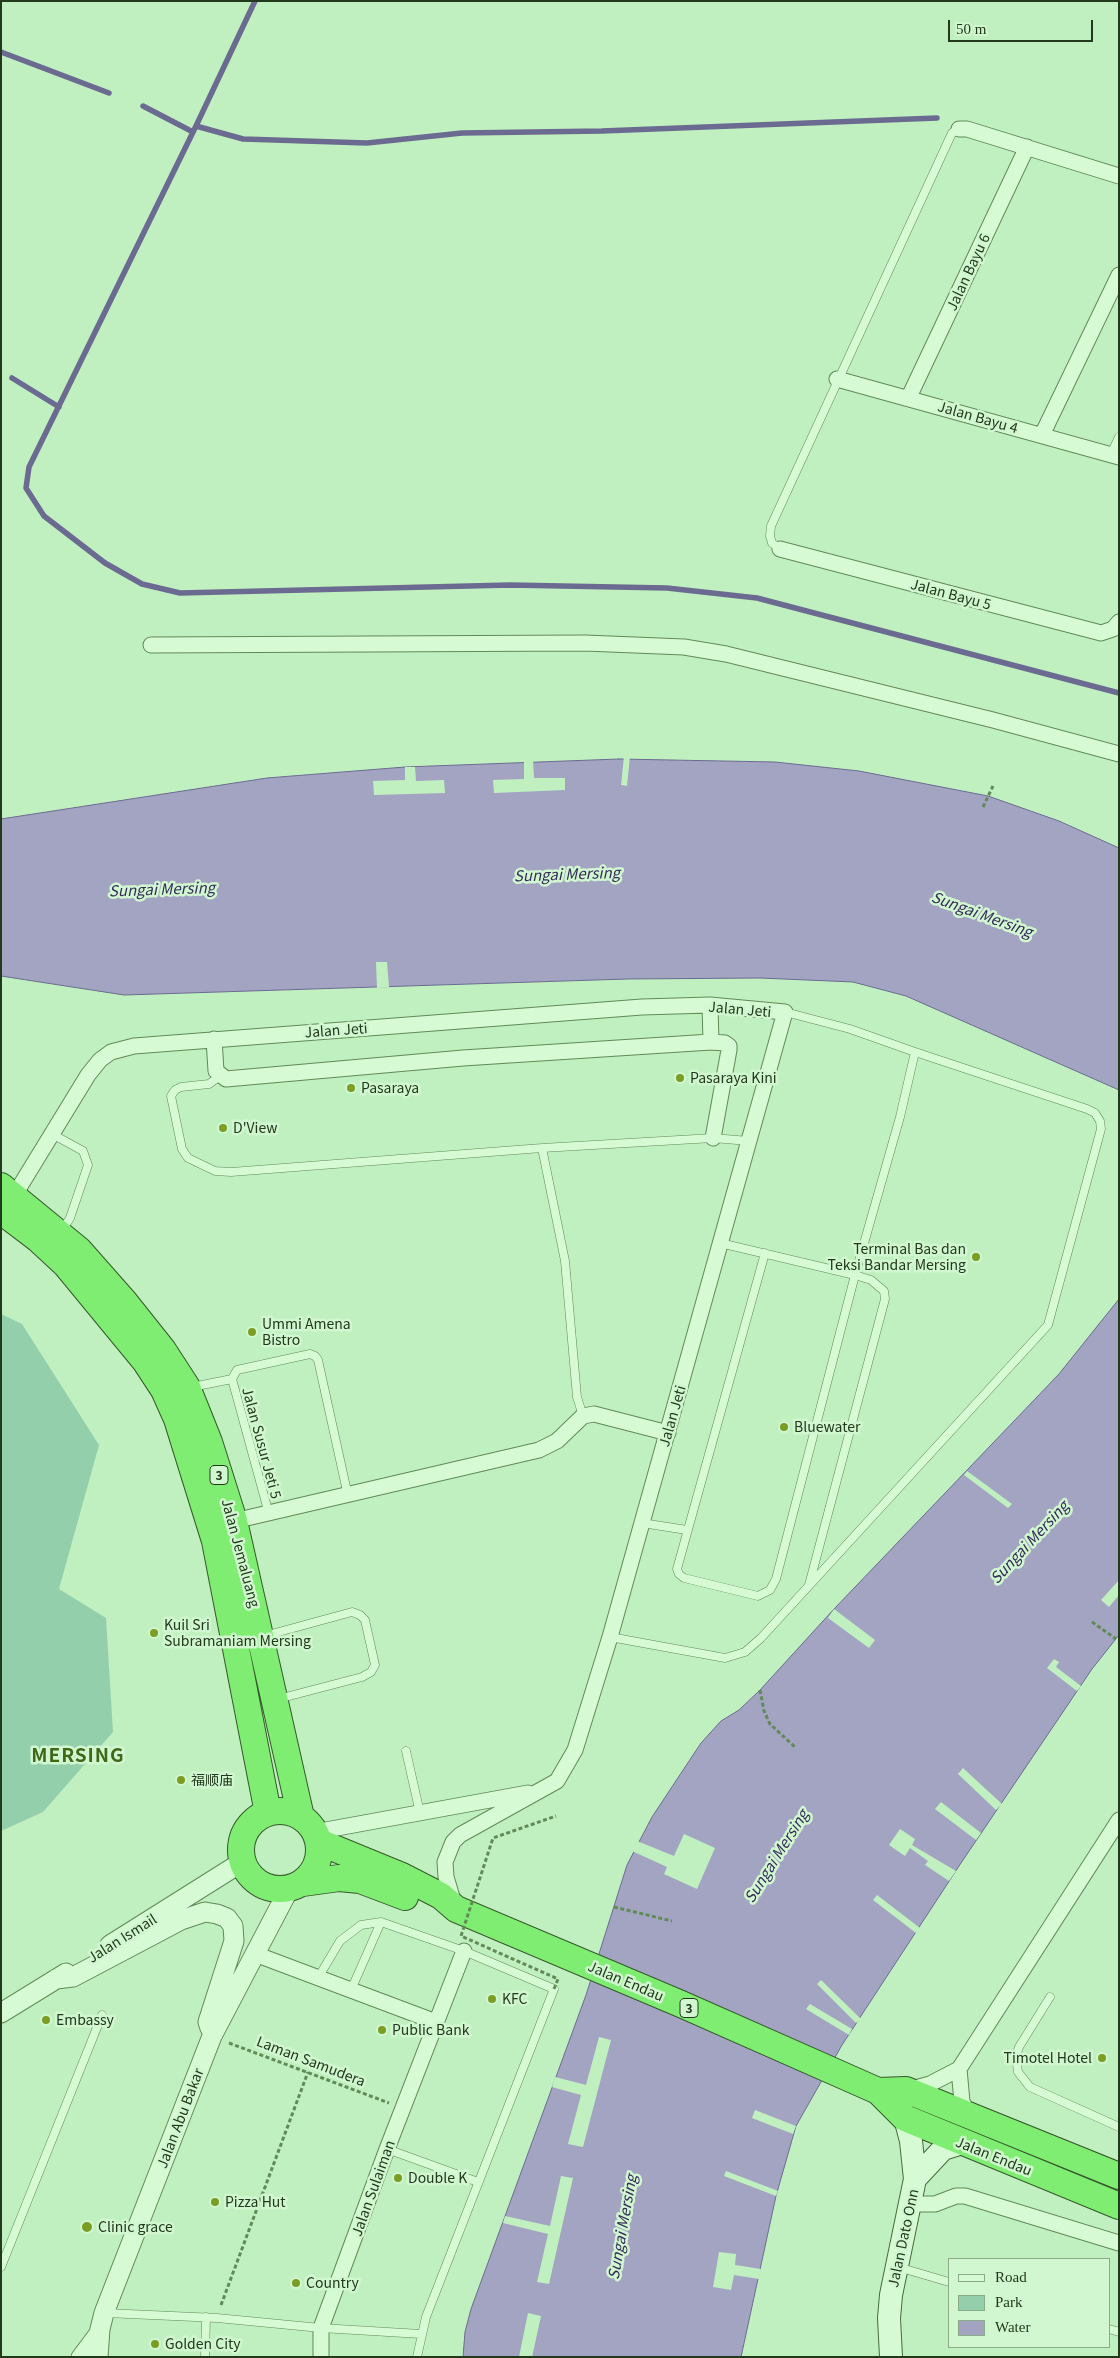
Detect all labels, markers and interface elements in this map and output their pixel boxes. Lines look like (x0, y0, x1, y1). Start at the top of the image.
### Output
scale bar (950, 10, 1095, 42)
text: 50 m (956, 21, 986, 37)
street label: Jalan Bayu 6 (943, 231, 993, 313)
street label: Jalan Bayu 4 (936, 398, 1020, 436)
street label: Jalan Bayu 5 (909, 575, 993, 613)
water label: Sungai Mersing (514, 863, 620, 885)
water label: Sungai Mersing (109, 878, 215, 900)
water label: Sungai Mersing (929, 887, 1035, 941)
street label: Jalan Jeti (708, 998, 772, 1020)
street label: Jalan Jeti (304, 1019, 368, 1041)
place label: Pasaraya Kini (690, 1070, 777, 1086)
marker: Pasaraya Kini (674, 1072, 686, 1084)
place label: Pasaraya (361, 1080, 419, 1096)
marker: Pasaraya (345, 1082, 357, 1094)
place label: D'View (233, 1120, 277, 1136)
marker: D'View (217, 1122, 229, 1134)
place label: Terminal Bas dan Teksi Bandar Mersing (828, 1241, 966, 1274)
marker: Terminal Bas dan Teksi Bandar Mersing (970, 1251, 982, 1263)
place label: Ummi Amena Bistro (262, 1316, 351, 1348)
marker: Ummi Amena Bistro (246, 1326, 258, 1338)
street label: Jalan Jeti (655, 1383, 689, 1449)
street label: Jalan Susur Jeti 5 (239, 1386, 285, 1500)
place label: Bluewater (794, 1419, 860, 1435)
marker: Bluewater (778, 1421, 790, 1433)
road number: 3 (210, 1466, 228, 1484)
street label: Jalan Jemaluang (218, 1497, 264, 1609)
water label: Sungai Mersing (986, 1497, 1072, 1587)
place label: Kuil Sri Subramaniam Mersing (164, 1617, 311, 1650)
marker: Kuil Sri Subramaniam Mersing (148, 1627, 160, 1639)
district label: MERSING (30, 1744, 126, 1766)
place label: 福顺庙 (191, 1772, 233, 1788)
marker: 福顺庙 (175, 1774, 187, 1786)
water label: Sungai Mersing (740, 1806, 812, 1906)
street label: Jalan Ismail (84, 1910, 160, 1966)
street label: Jalan Endau (586, 1957, 666, 2005)
place label: KFC (502, 1991, 528, 2007)
marker: KFC (486, 1993, 498, 2005)
road number: 3 (680, 1999, 698, 2018)
place label: Embassy (56, 2012, 114, 2028)
marker: Embassy (40, 2014, 52, 2026)
place label: Public Bank (392, 2022, 469, 2038)
marker: Public Bank (376, 2024, 388, 2036)
street label: Laman Samudera (254, 2033, 368, 2089)
place label: Timotel Hotel (1004, 2050, 1092, 2066)
marker: Timotel Hotel (1096, 2052, 1108, 2064)
street label: Jalan Abu Bakar (153, 2066, 207, 2170)
street label: Jalan Endau (953, 2133, 1035, 2179)
street label: Jalan Sulaiman (348, 2138, 398, 2238)
place label: Double K (408, 2170, 467, 2186)
marker: Double K (392, 2172, 404, 2184)
water label: Sungai Mersing (604, 2173, 640, 2281)
street label: Jalan Dato Onn (884, 2187, 922, 2289)
place label: Pizza Hut (225, 2194, 286, 2210)
marker: Pizza Hut (209, 2196, 221, 2208)
place label: Clinic grace (98, 2219, 173, 2235)
marker: Clinic grace (80, 2220, 94, 2234)
legend (948, 2258, 1110, 2348)
text: Road (995, 2269, 1027, 2285)
place label: Country (306, 2275, 359, 2291)
marker: Country (290, 2277, 302, 2289)
text: Park (995, 2294, 1023, 2310)
text: Water (995, 2319, 1030, 2335)
place label: Golden City (165, 2336, 241, 2352)
marker: Golden City (149, 2338, 161, 2350)

